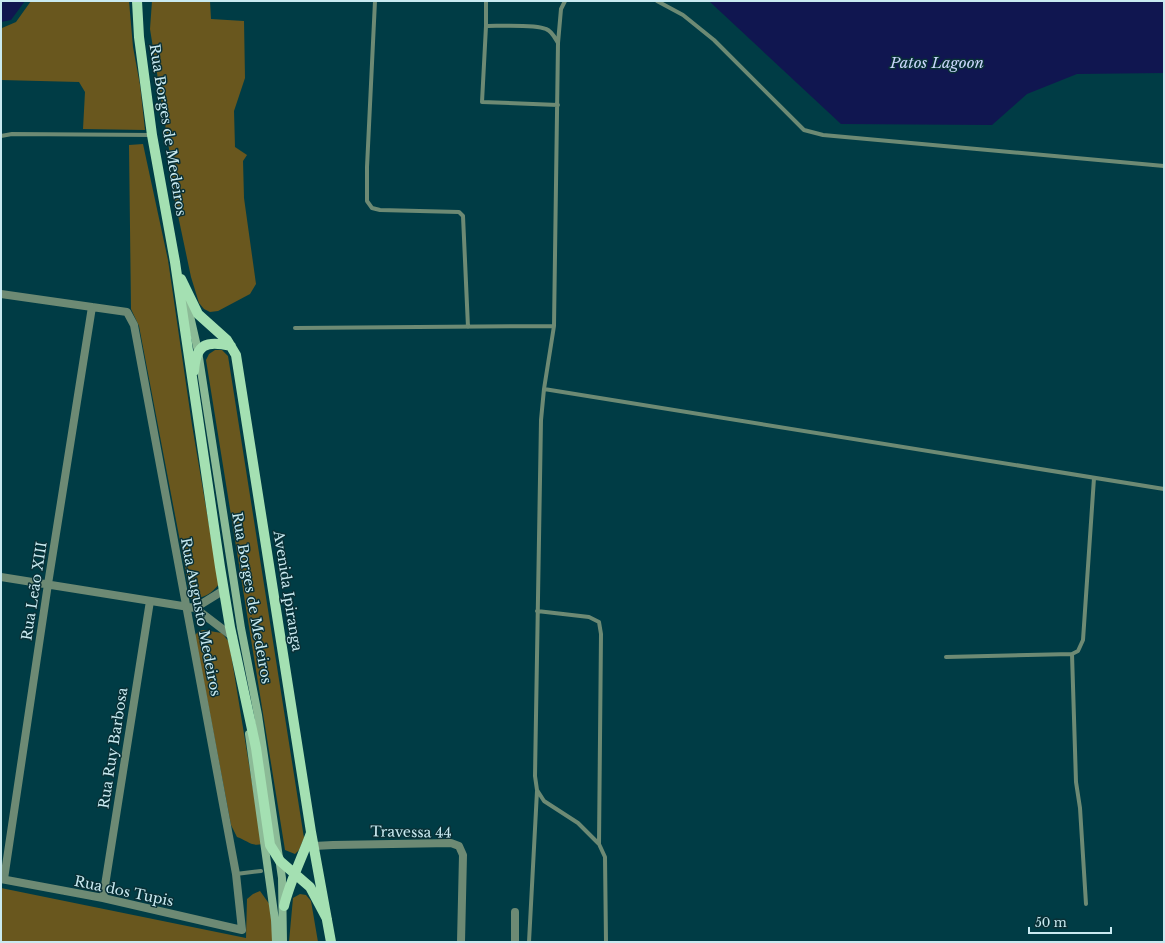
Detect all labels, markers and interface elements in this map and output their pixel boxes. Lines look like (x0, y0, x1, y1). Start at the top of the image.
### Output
street label: Rua Borges de Medeiros (145, 43, 191, 217)
water label: Patos Lagoon (889, 53, 984, 72)
street label: Rua Borges de Medeiros (228, 511, 276, 685)
street label: Avenida Ipiranga (269, 528, 306, 653)
street label: Rua Augusto Medeiros (177, 536, 225, 698)
street label: Rua Leão XIII (17, 540, 51, 642)
street label: Rua Ruy Barbosa (95, 686, 132, 810)
street label: Travessa 44 (370, 822, 452, 842)
street label: Rua dos Tupis (73, 872, 175, 910)
scale bar (1029, 909, 1111, 935)
text: 50 m (1035, 915, 1067, 930)

